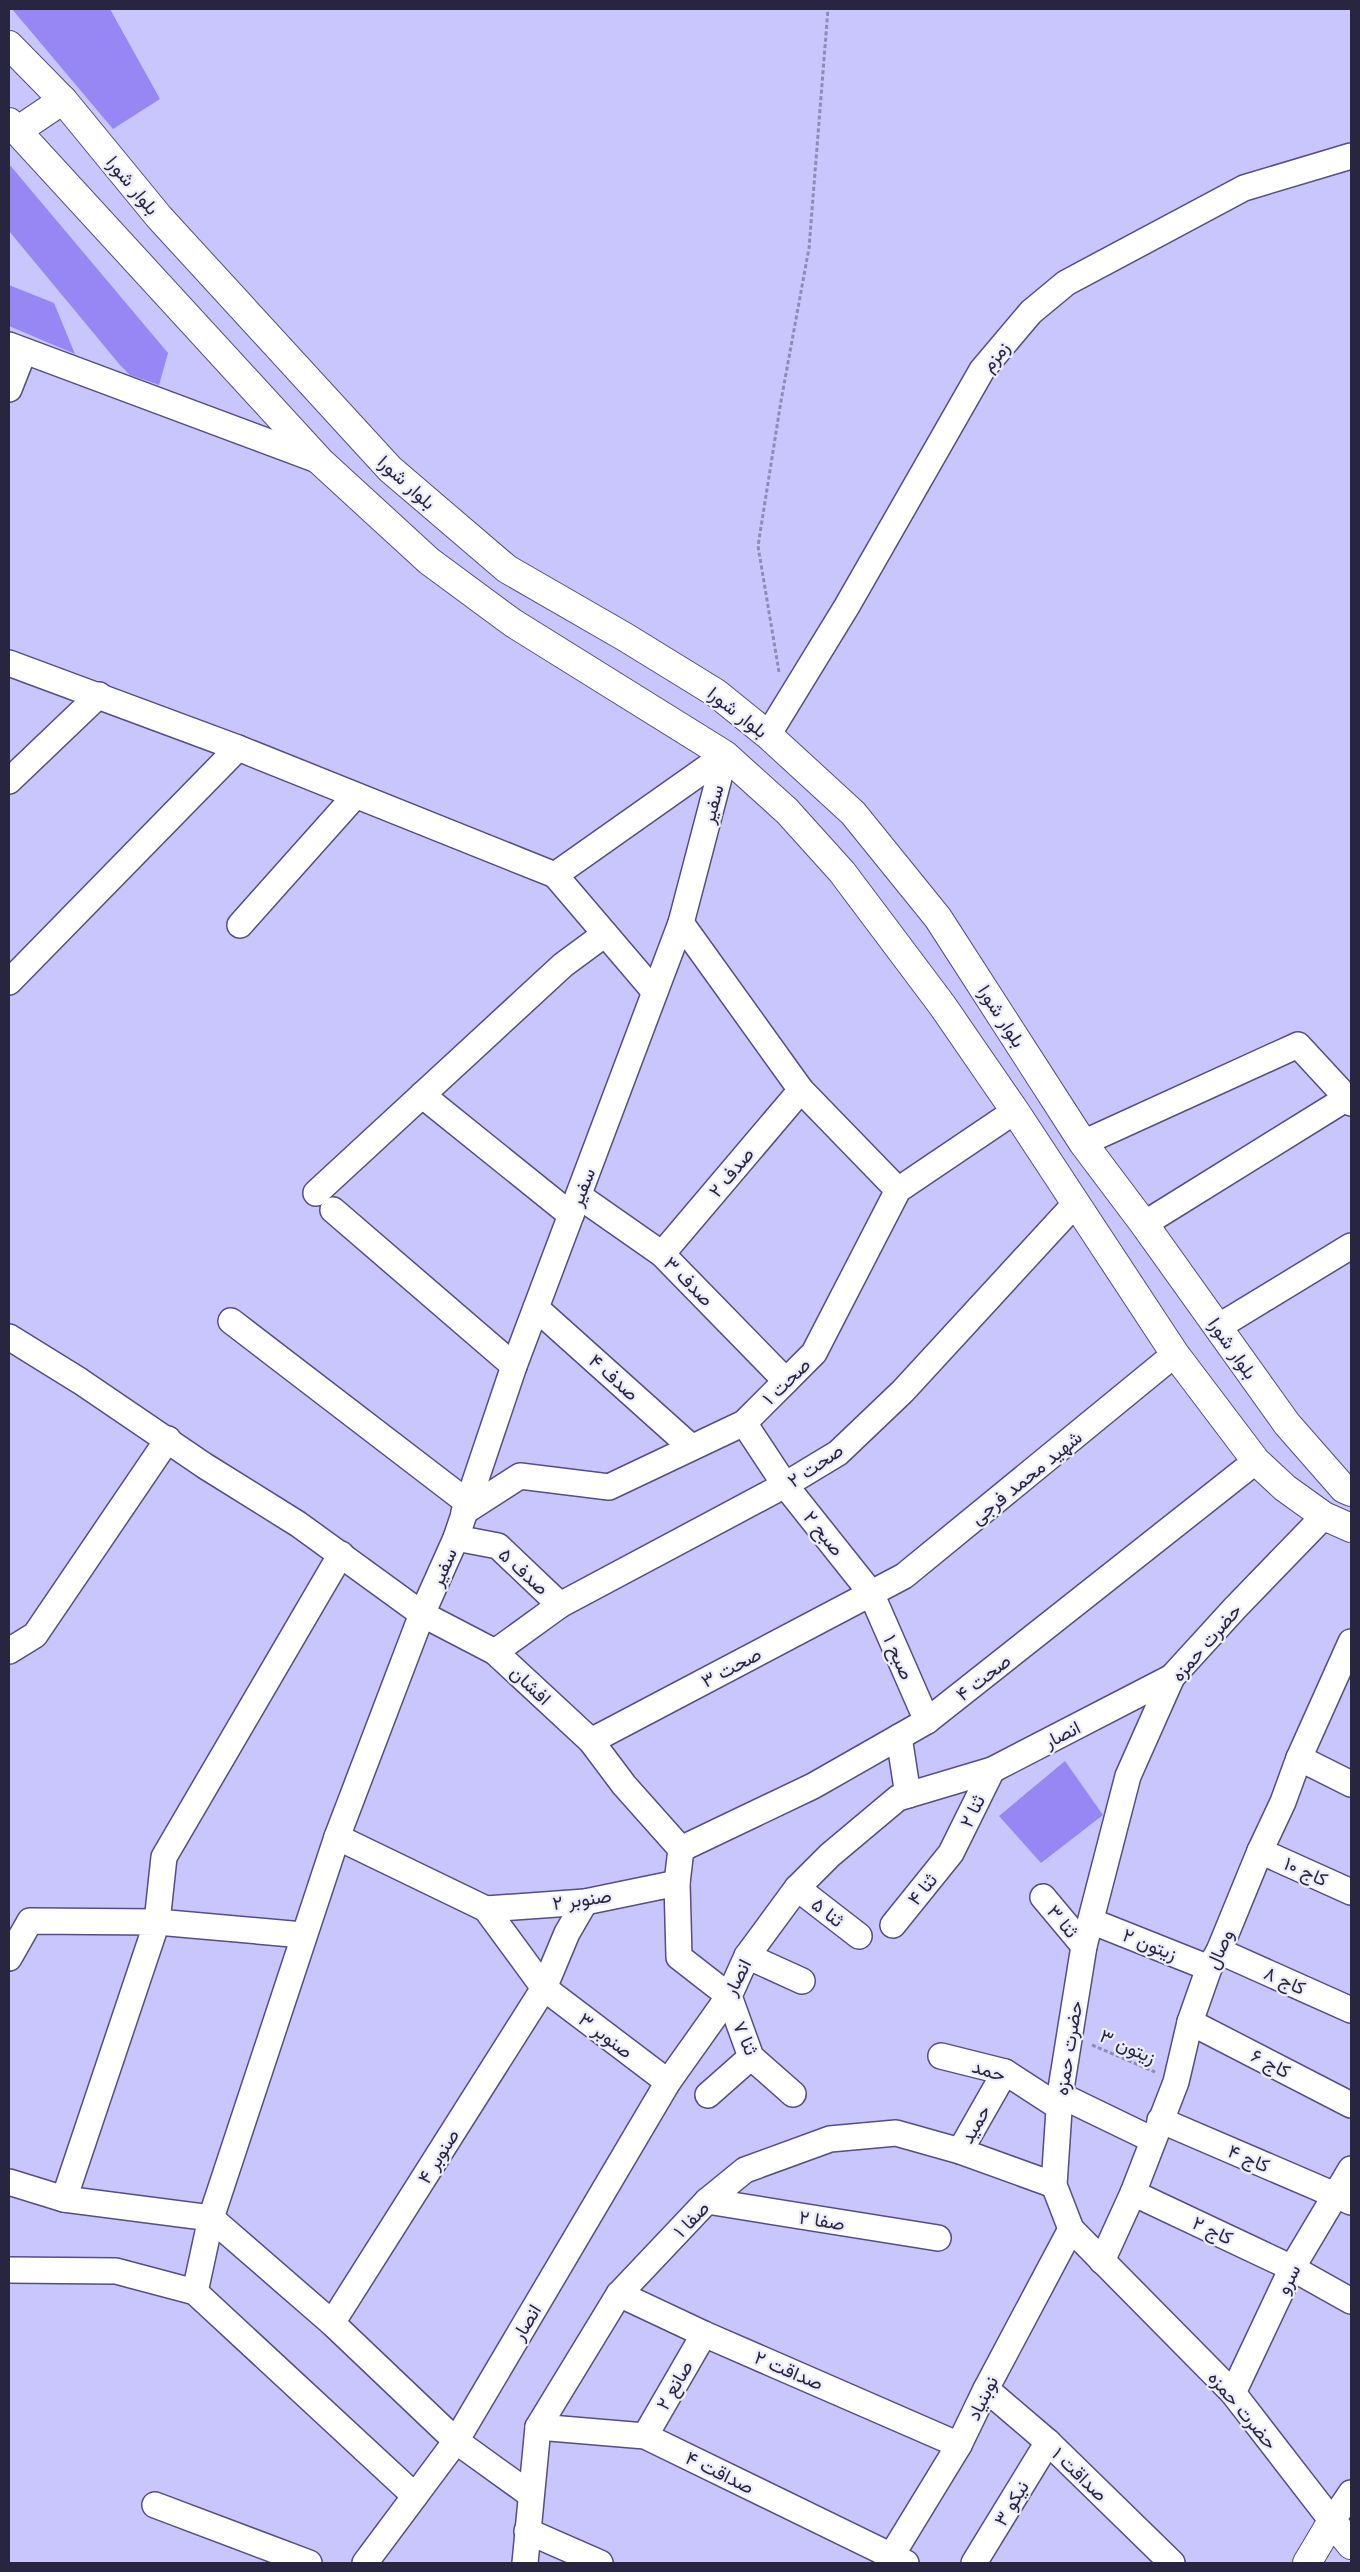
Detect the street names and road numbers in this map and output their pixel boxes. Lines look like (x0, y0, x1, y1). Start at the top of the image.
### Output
street label: بلوار شورا (100, 150, 165, 221)
street label: زمزم (975, 335, 1016, 377)
street label: بلوار شورا (372, 449, 442, 516)
street label: بلوار شورا (702, 680, 773, 745)
street label: سفیر (694, 782, 731, 828)
street label: بلوار شورا (971, 980, 1032, 1053)
street label: صدف ۲ (702, 1141, 760, 1203)
street label: سفیر (562, 1164, 602, 1211)
street label: صدف ۳ (658, 1250, 720, 1312)
street label: بلوار شورا (1202, 1312, 1264, 1385)
street label: صدف ۴ (583, 1348, 645, 1407)
street label: صحت ۱ (756, 1352, 816, 1411)
street label: شهید محمد فرجی (965, 1424, 1088, 1531)
street label: صحت ۲ (782, 1437, 849, 1494)
street label: صبح ۲ (797, 1505, 850, 1562)
street label: صدف ۵ (493, 1541, 555, 1601)
street label: سفیر (423, 1544, 464, 1592)
street label: حضرت حمزه (1165, 1597, 1248, 1687)
street label: صبح ۱ (877, 1630, 920, 1684)
street label: صحت ۳ (696, 1640, 766, 1695)
street label: صحت ۴ (950, 1647, 1016, 1707)
street label: افشان (504, 1659, 557, 1711)
street label: انصار (1038, 1714, 1085, 1755)
street label: ثنا ۲ (953, 1790, 992, 1832)
street label: کاج ۱۰ (1280, 1850, 1332, 1893)
street label: ثنا ۴ (901, 1868, 944, 1911)
street label: صنوبر ۲ (551, 1882, 613, 1917)
street label: ثنا ۵ (806, 1891, 850, 1934)
street label: ثنا ۳ (1041, 1899, 1084, 1944)
street label: زیتون ۲ (1119, 1921, 1181, 1968)
street label: وصال (1199, 1925, 1240, 1974)
street label: انصار (716, 1954, 758, 2001)
street label: کاج ۸ (1260, 1959, 1310, 2002)
street label: حضرت حمزه (1048, 1999, 1089, 2097)
street label: صنوبر ۳ (573, 2006, 639, 2065)
street label: ثنا ۷ (726, 2017, 765, 2059)
street label: زیتون ۳ (1095, 2022, 1160, 2071)
street label: کاج ۶ (1246, 2042, 1295, 2085)
street label: حمد (969, 2053, 1009, 2088)
street label: حمید (954, 2100, 997, 2149)
street label: صنوبر ۴ (411, 2124, 466, 2189)
street label: کاج ۴ (1224, 2138, 1274, 2179)
street label: صفا ۱ (667, 2195, 715, 2244)
street label: صفا ۲ (797, 2204, 847, 2237)
street label: کاج ۲ (1188, 2209, 1237, 2252)
street label: سرو (1269, 2260, 1307, 2299)
street label: انصار (505, 2299, 548, 2346)
street label: صداقت ۲ (750, 2344, 827, 2397)
street label: صانع ۲ (649, 2355, 699, 2415)
street label: حضرت حمزه (1202, 2365, 1284, 2456)
street label: نوبنیاد (960, 2371, 1005, 2425)
street label: صداقت ۱ (1046, 2441, 1113, 2508)
street label: صداقت ۴ (681, 2444, 759, 2501)
street label: نیکو ۳ (987, 2475, 1036, 2531)

